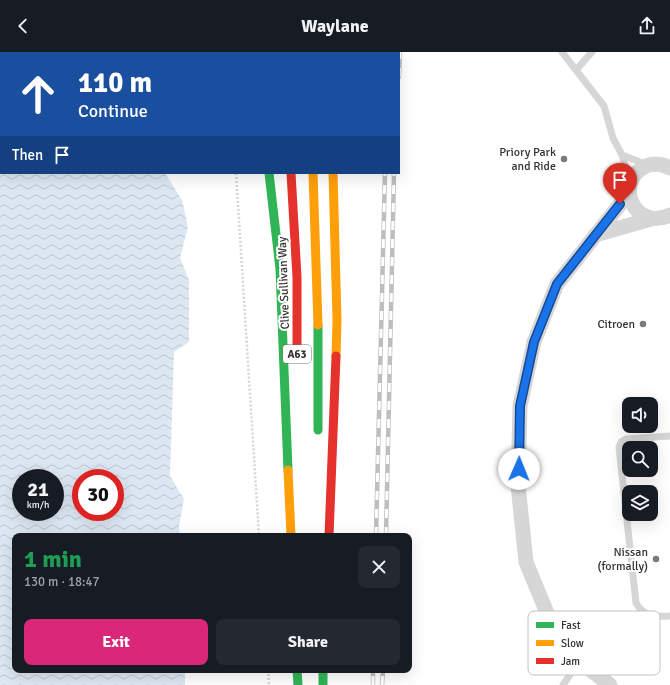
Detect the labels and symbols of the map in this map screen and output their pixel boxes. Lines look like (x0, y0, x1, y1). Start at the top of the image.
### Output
place label: Priory Park and Ride (499, 145, 556, 174)
marker: Priory Park and Ride (559, 154, 569, 164)
pin (603, 163, 637, 204)
street label: Clive Sullivan Way (275, 236, 293, 330)
place label: Citroen (597, 317, 635, 332)
marker: Citroen (638, 319, 648, 329)
road number: A63 (283, 345, 311, 363)
position arrow (498, 448, 540, 490)
speed limit sign: 30 (72, 469, 124, 521)
place label: Nissan (formally) (597, 545, 648, 574)
marker: Nissan (formally) (651, 554, 661, 564)
legend (528, 611, 660, 675)
text: Fast (561, 619, 581, 632)
text: Slow (561, 637, 584, 650)
text: Jam (561, 655, 580, 668)

